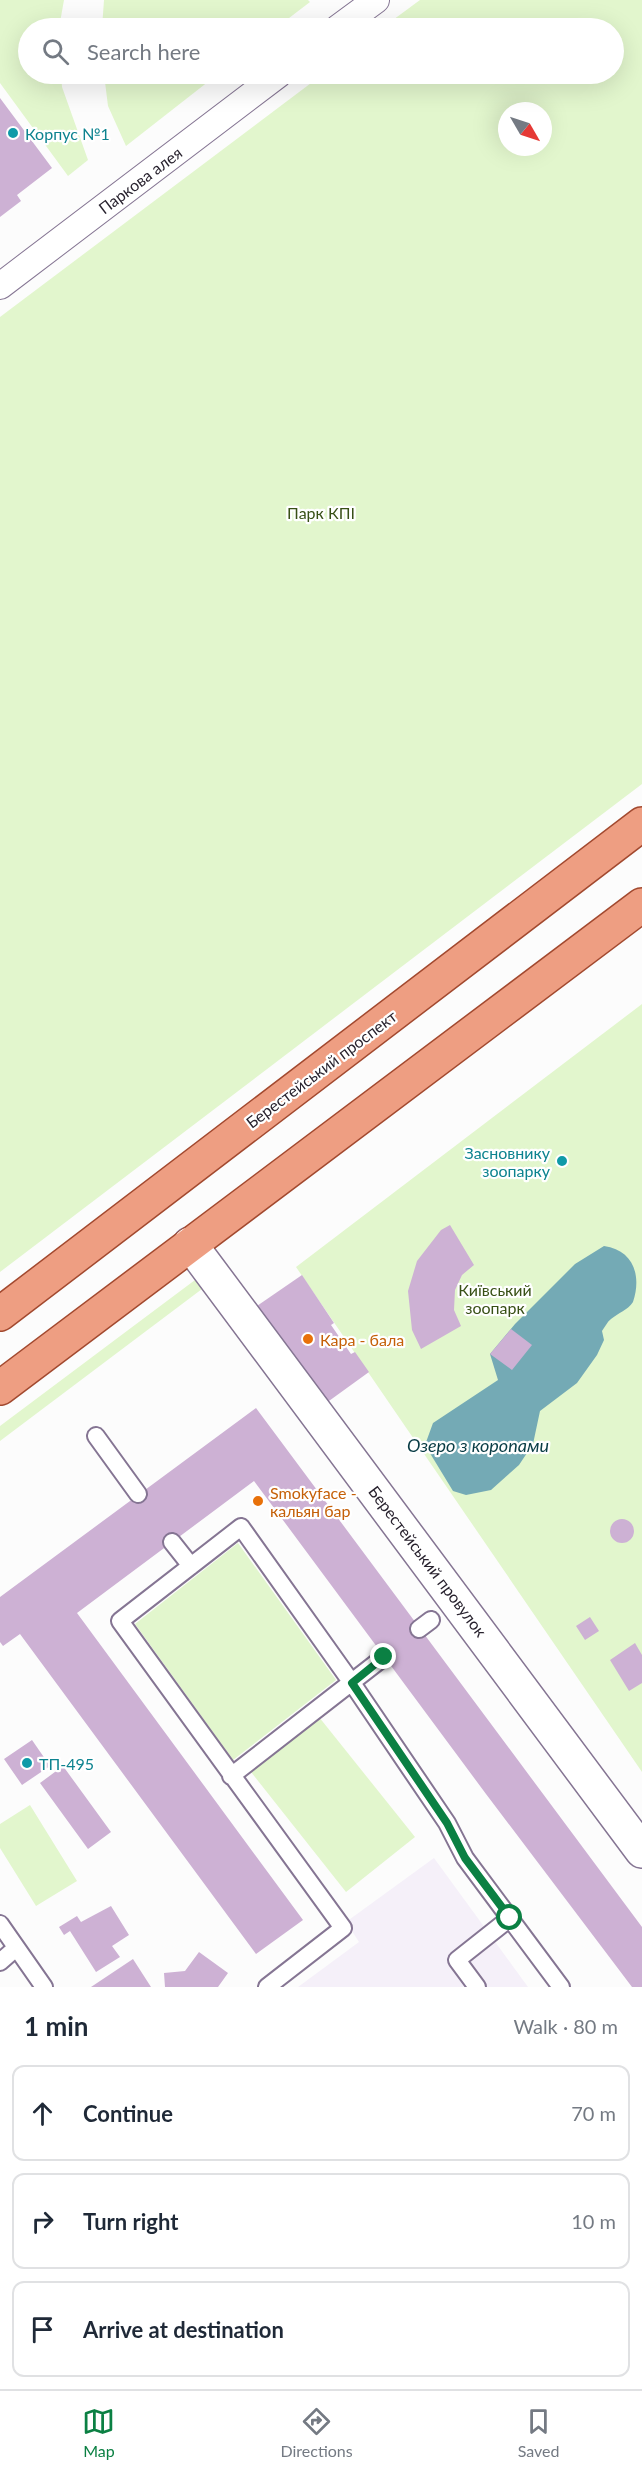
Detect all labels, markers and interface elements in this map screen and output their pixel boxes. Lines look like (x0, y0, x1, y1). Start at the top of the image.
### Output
search box (18, 18, 624, 84)
icon: search (39, 35, 72, 68)
text: Search here (87, 38, 200, 65)
north arrow (498, 102, 552, 156)
place label: Корпус №1 (25, 124, 110, 143)
marker: Корпус №1 (6, 126, 20, 140)
street label: Паркова алея (95, 143, 185, 217)
park label: Парк КПІ (287, 503, 355, 522)
street label: Берестейський проспект (242, 1006, 400, 1132)
place label: Засновнику зоопарку (465, 1143, 551, 1180)
marker: Засновнику зоопарку (555, 1154, 569, 1168)
park label: Київський зоопарк (458, 1280, 532, 1317)
place label: Кара - бала (320, 1330, 404, 1349)
marker: Кара - бала (301, 1332, 315, 1346)
water label: Озеро з коропами (407, 1434, 549, 1456)
street label: Берестейський провулок (365, 1482, 491, 1641)
place label: Smokyface - кальян бар (270, 1483, 357, 1520)
marker: Smokyface - кальян бар (251, 1494, 265, 1508)
route end (370, 1643, 396, 1669)
place label: ТП-495 (39, 1754, 94, 1773)
marker: ТП-495 (20, 1756, 34, 1770)
route start (496, 1904, 522, 1930)
text: 1 min (24, 2010, 88, 2042)
text: Walk · 80 m (513, 2014, 618, 2038)
icon: ahead (26, 2097, 59, 2130)
text: Continue (83, 2100, 173, 2127)
text: 70 m (571, 2101, 616, 2125)
icon: right (26, 2205, 59, 2238)
text: Turn right (83, 2208, 178, 2235)
text: 10 m (571, 2209, 616, 2233)
icon: arrive (26, 2313, 59, 2346)
text: Arrive at destination (83, 2316, 284, 2343)
tab: Map (82, 2405, 115, 2460)
tab: Directions (280, 2405, 353, 2460)
tab: Saved (518, 2405, 559, 2460)

